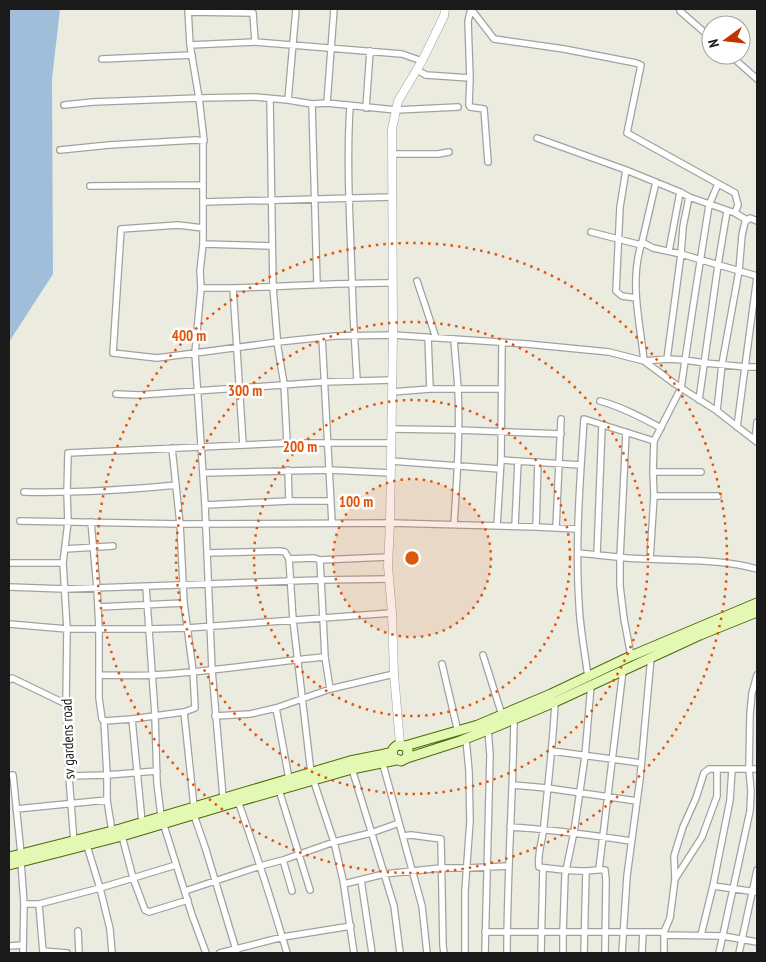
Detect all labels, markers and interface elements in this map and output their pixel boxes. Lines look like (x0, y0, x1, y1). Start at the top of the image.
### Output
north arrow (701, 15, 751, 65)
text: N (704, 37, 723, 49)
text: 400 m (172, 326, 206, 345)
text: 300 m (228, 381, 262, 400)
text: 200 m (283, 437, 317, 456)
text: 100 m (339, 492, 373, 511)
centre of rings (403, 549, 421, 567)
street label: sv gardens road (57, 698, 78, 780)

